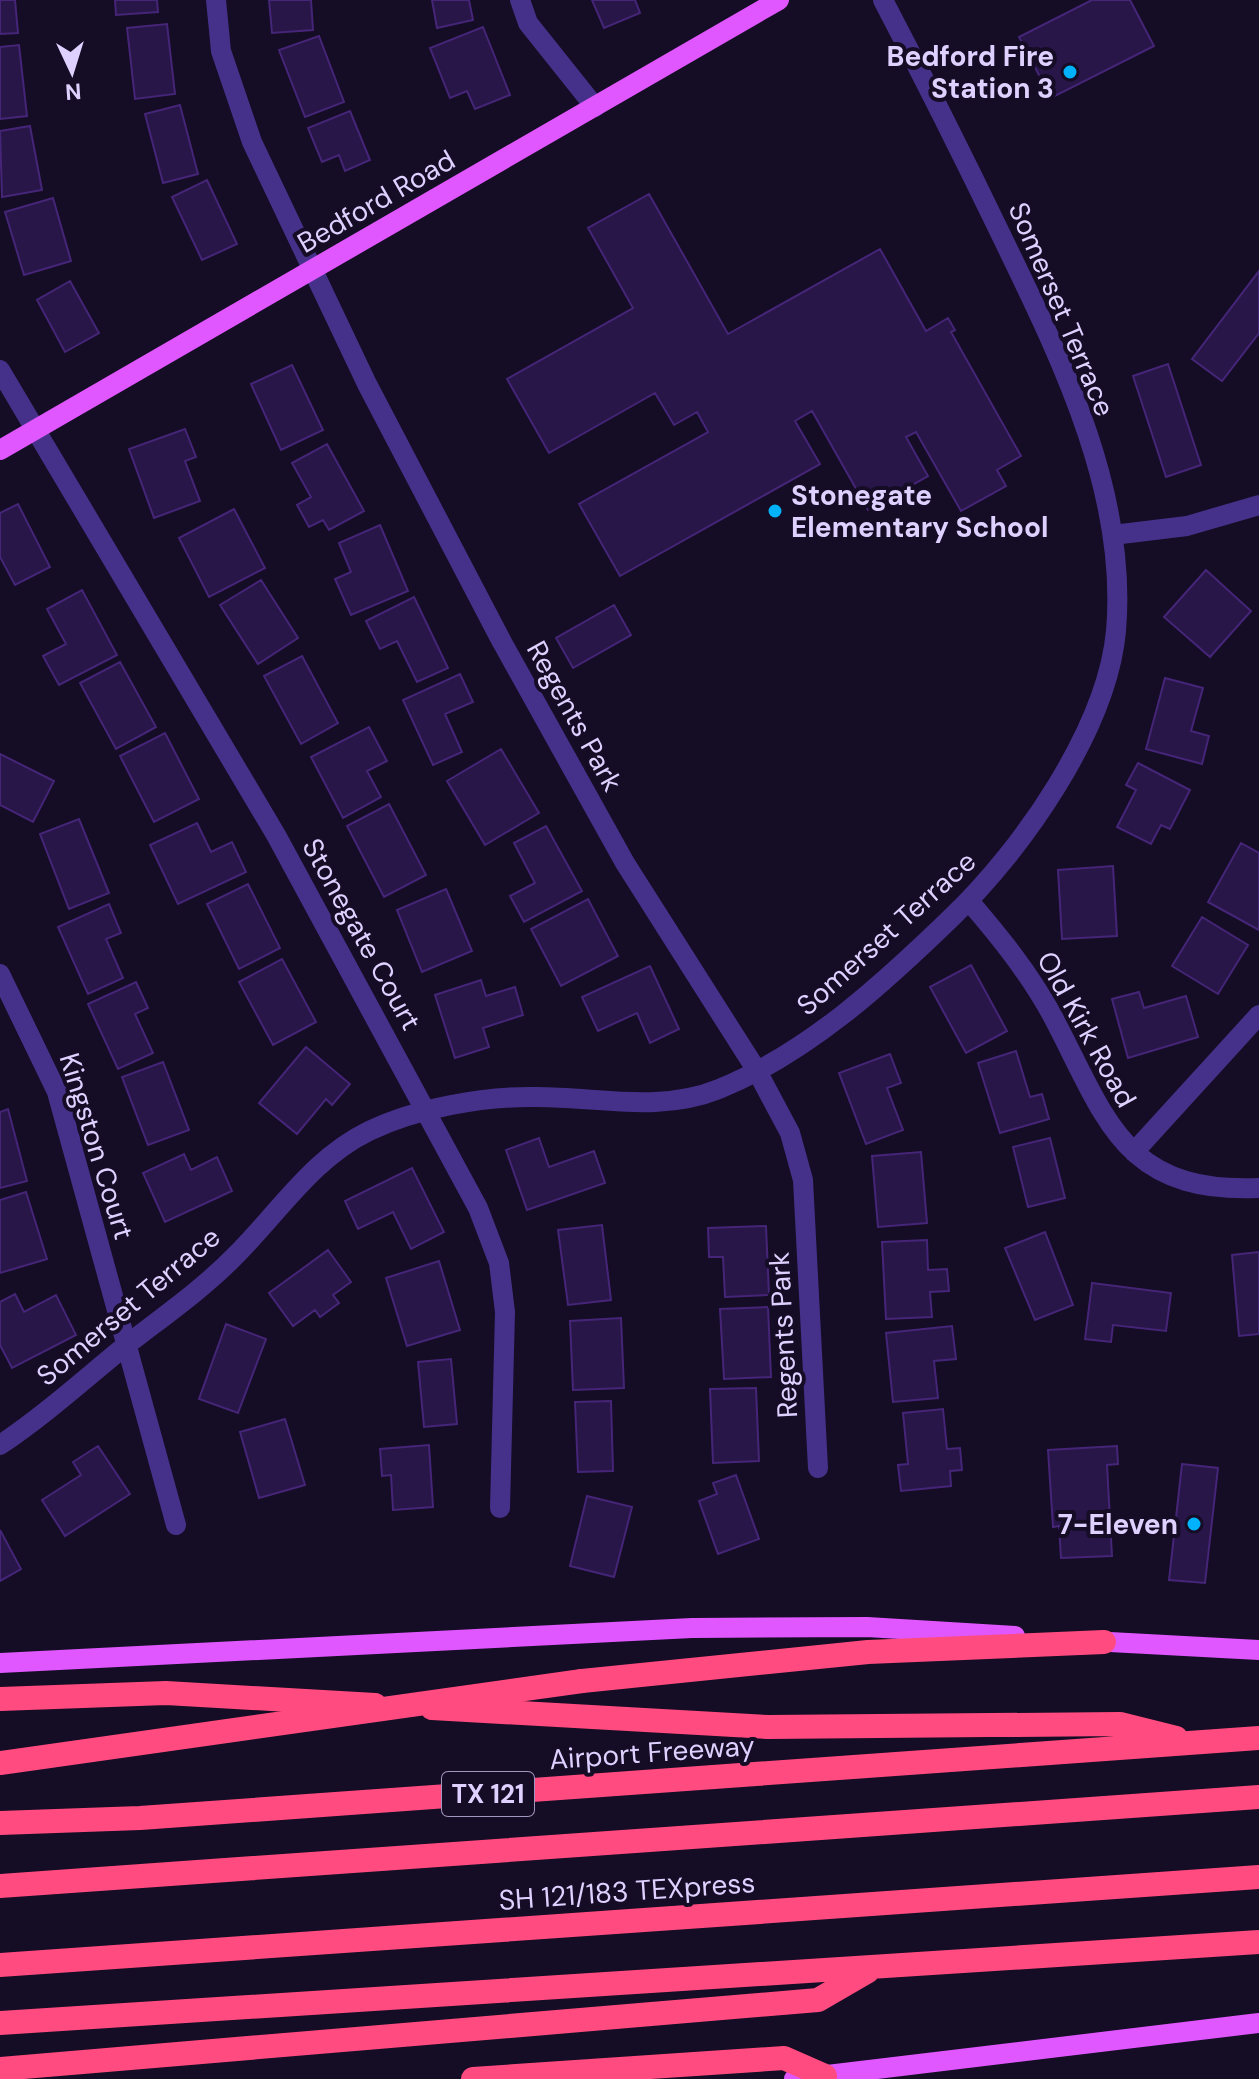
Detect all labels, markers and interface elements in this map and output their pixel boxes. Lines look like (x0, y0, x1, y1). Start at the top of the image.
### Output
north arrow (32, 32, 112, 112)
place label: Bedford Fire Station 3 (887, 38, 1054, 107)
marker: Bedford Fire Station 3 (1061, 63, 1079, 81)
text: N (64, 76, 82, 106)
street label: Bedford Road (291, 141, 462, 261)
street label: Somerset Terrace (1000, 197, 1123, 422)
place label: Stonegate Elementary School (791, 477, 1048, 546)
marker: Stonegate Elementary School (766, 502, 784, 520)
street label: Regents Park (518, 634, 631, 798)
street label: Stonegate Court (294, 832, 430, 1037)
street label: Somerset Terrace (789, 843, 984, 1024)
street label: Old Kirk Road (1028, 945, 1145, 1114)
street label: Kingston Court (51, 1048, 142, 1244)
street label: Somerset Terrace (29, 1219, 228, 1394)
street label: Regents Park (761, 1251, 806, 1419)
place label: 7-Eleven (1058, 1506, 1178, 1543)
marker: 7-Eleven (1185, 1515, 1203, 1533)
street label: Airport Freeway (548, 1727, 756, 1778)
road number: TX 121 (442, 1772, 534, 1816)
street label: SH 121/183 TEXpress (498, 1864, 756, 1919)

